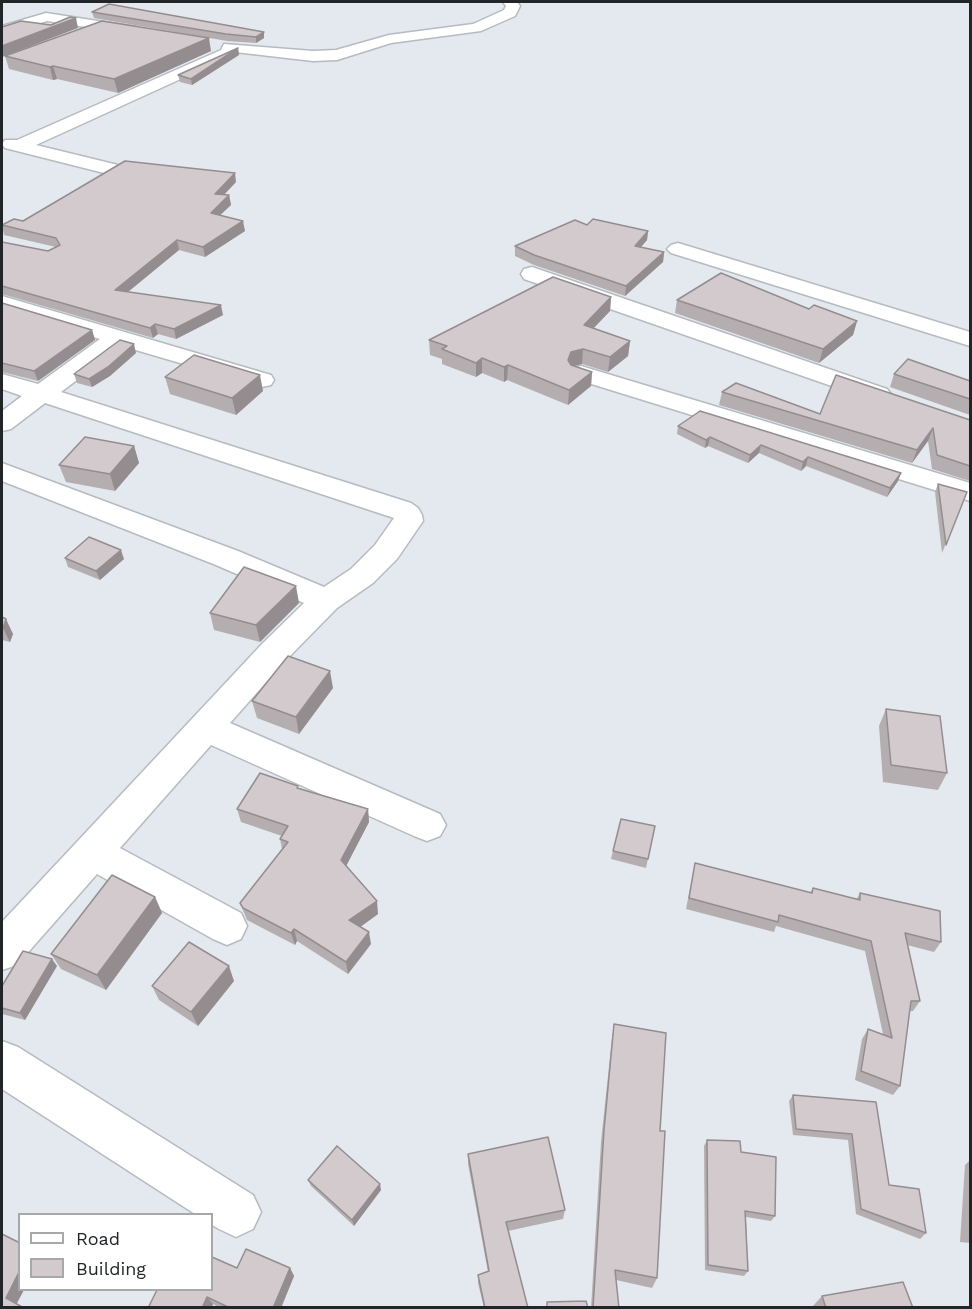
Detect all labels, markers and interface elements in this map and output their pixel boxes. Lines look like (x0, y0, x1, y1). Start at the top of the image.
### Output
legend (18, 1213, 213, 1291)
text: Road (76, 1228, 120, 1249)
text: Building (76, 1258, 146, 1279)

